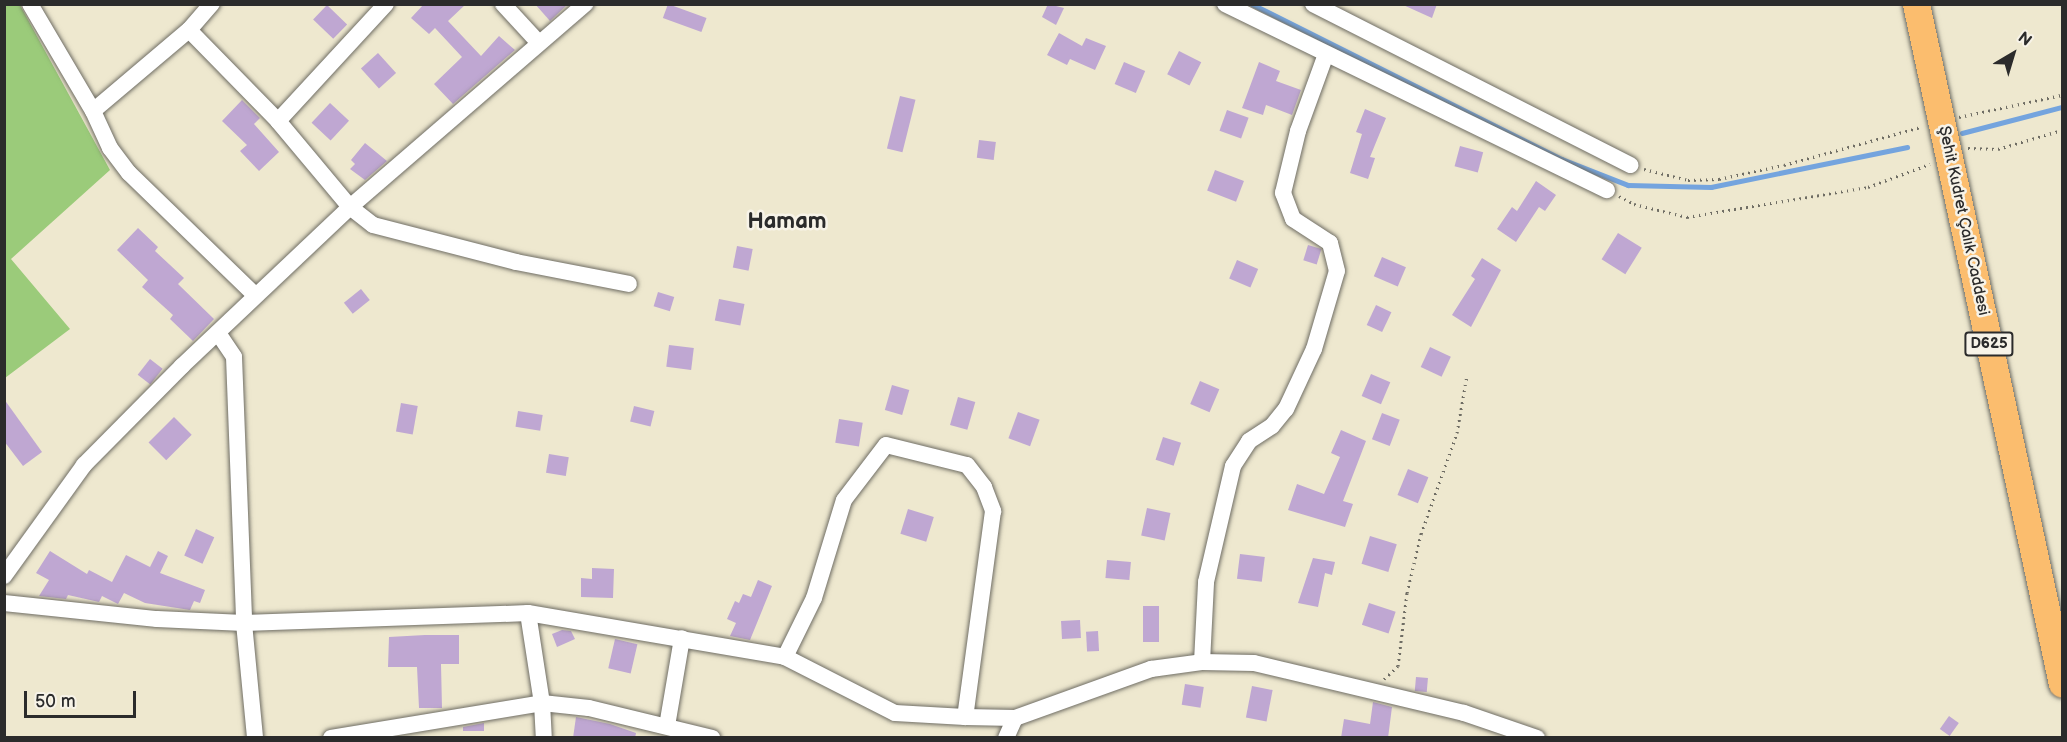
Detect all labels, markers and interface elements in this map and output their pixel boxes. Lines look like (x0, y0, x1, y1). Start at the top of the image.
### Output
north arrow (1983, 24, 2043, 84)
text: N (2014, 28, 2035, 51)
street label: Şehit Kudret Çalık Caddesi (1934, 125, 1992, 317)
district label: Hamam (747, 209, 827, 235)
road number: D625 (1964, 332, 2014, 356)
scale bar (27, 679, 140, 717)
text: 50 m (35, 691, 76, 712)

